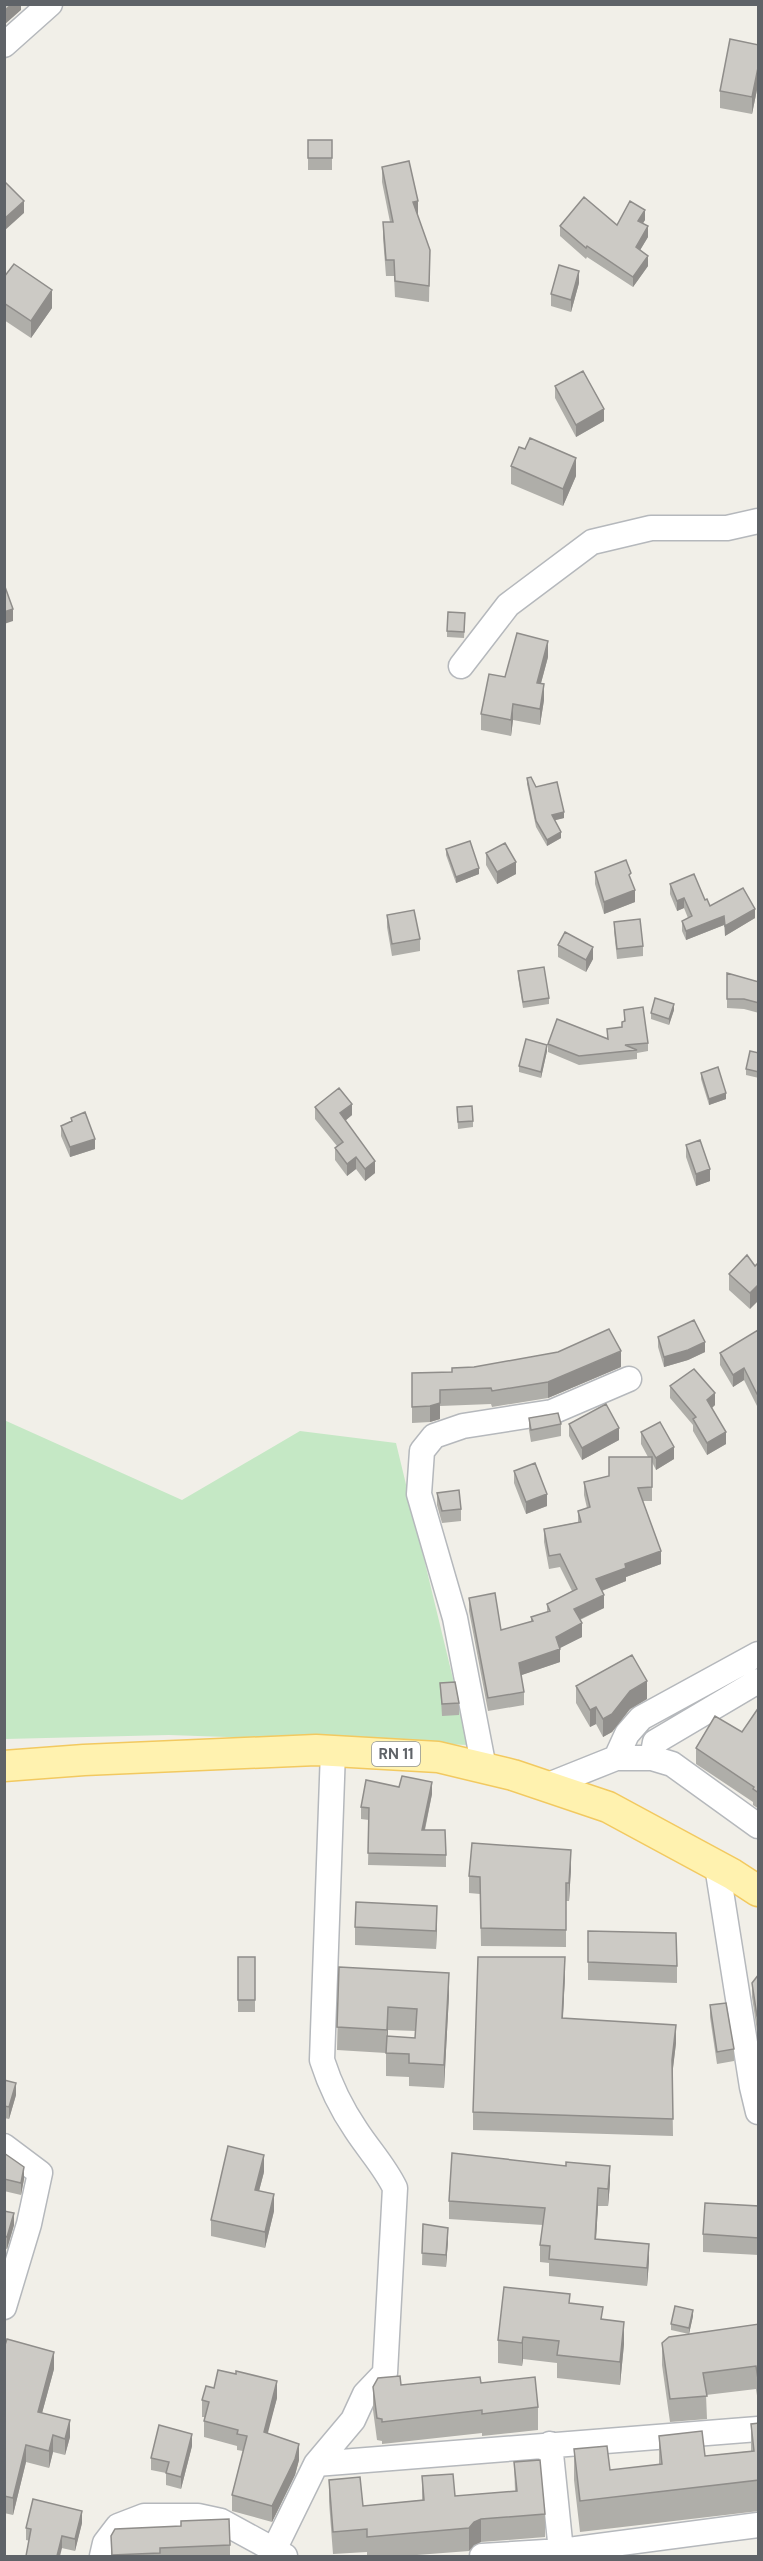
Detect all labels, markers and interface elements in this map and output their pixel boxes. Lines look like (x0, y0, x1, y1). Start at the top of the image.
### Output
road number: RN 11 (372, 1742, 420, 1766)

